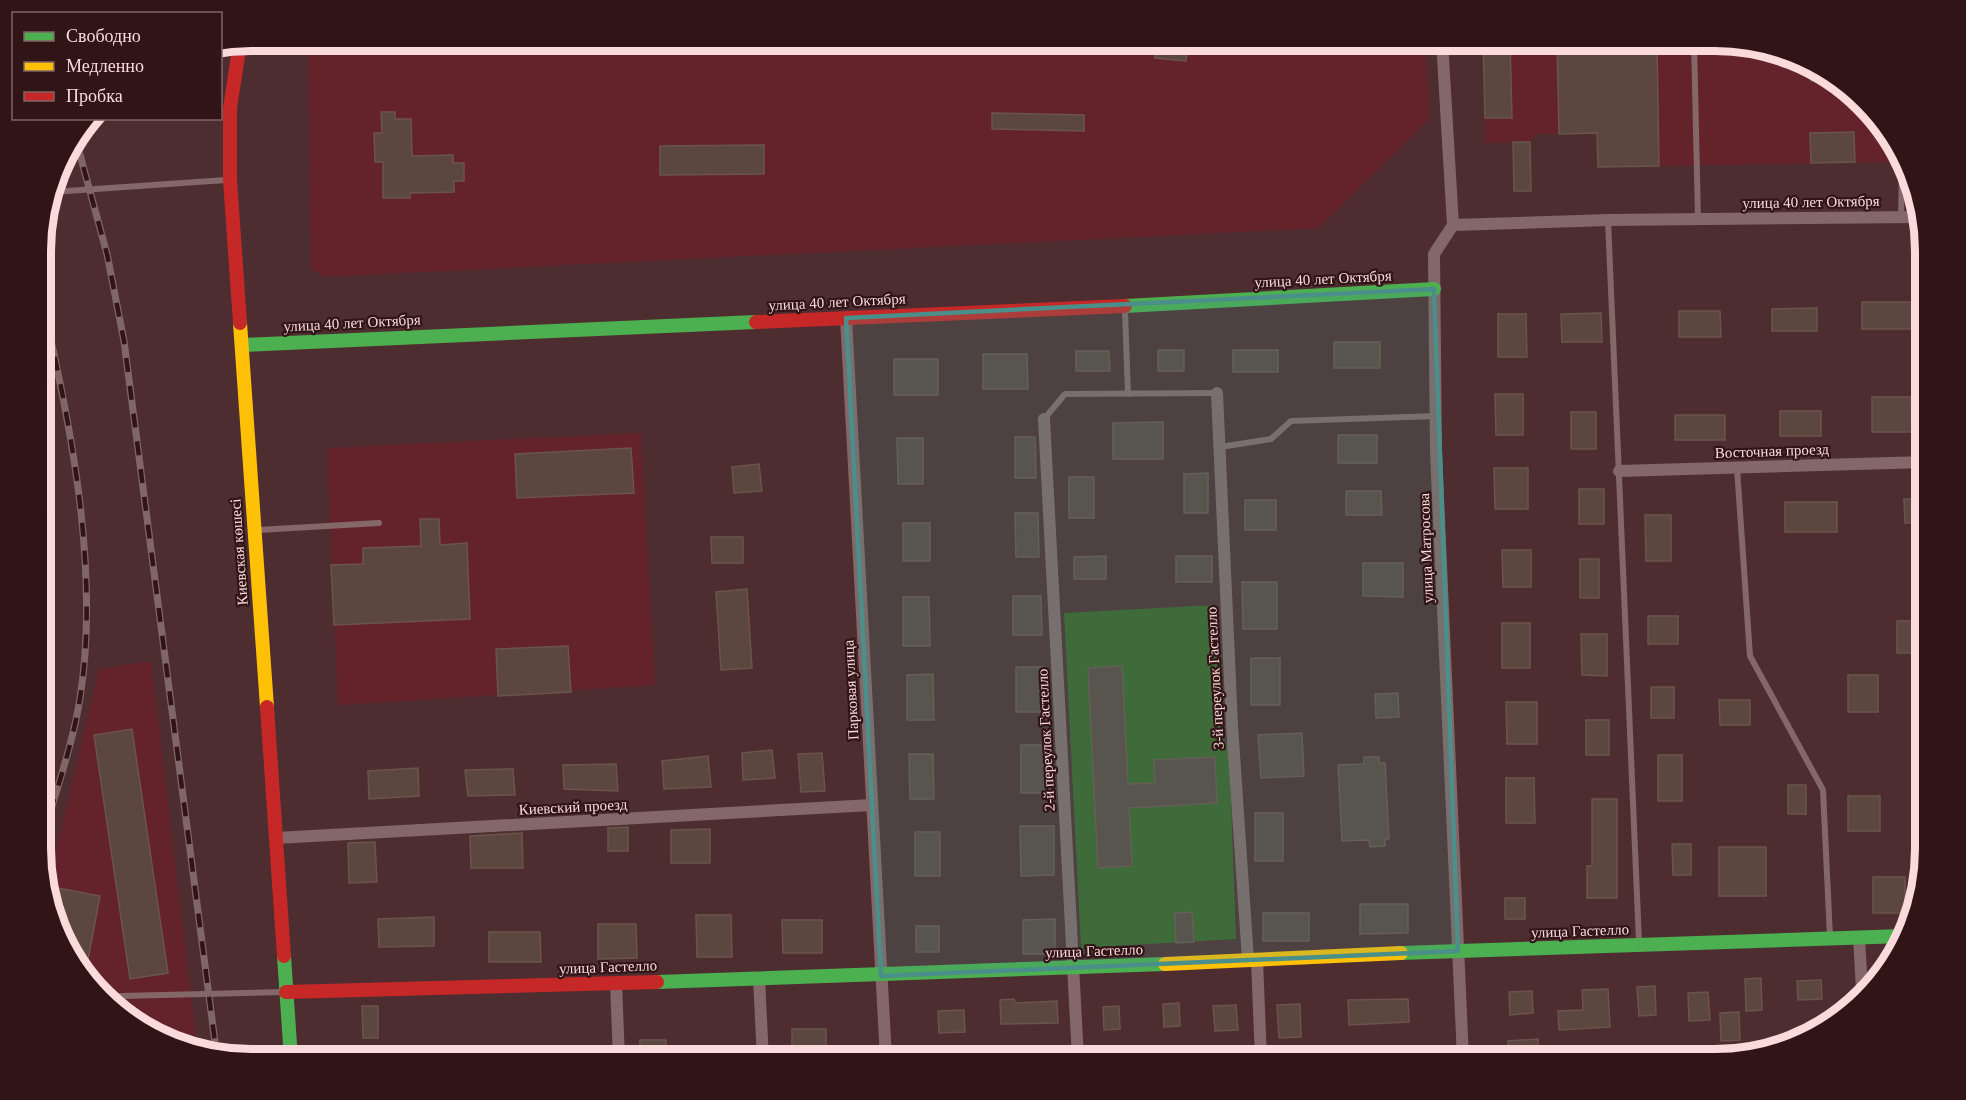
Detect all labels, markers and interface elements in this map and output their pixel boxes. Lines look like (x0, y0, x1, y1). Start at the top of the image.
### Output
legend (12, 12, 222, 120)
text: Свободно (66, 26, 141, 46)
text: Медленно (66, 56, 144, 76)
text: Пробка (66, 86, 123, 106)
street label: улица 40 лет Октября (1742, 193, 1880, 211)
street label: улица 40 лет Октября (1254, 267, 1392, 291)
street label: улица 40 лет Октября (768, 290, 906, 314)
street label: улица 40 лет Октября (283, 311, 421, 335)
street label: Восточная проезд (1715, 441, 1830, 461)
street label: улица Матросова (1416, 492, 1436, 603)
street label: Киевская көшесі (227, 498, 251, 606)
street label: 3-й переулок Гастелло (1203, 606, 1227, 750)
street label: Парковая улица (840, 639, 862, 740)
street label: 2-й переулок Гастелло (1034, 668, 1058, 812)
street label: Киевский проезд (518, 796, 628, 818)
street label: улица Гастелло (1531, 921, 1629, 941)
street label: улица Гастелло (1045, 941, 1143, 961)
street label: улица Гастелло (559, 957, 657, 977)

